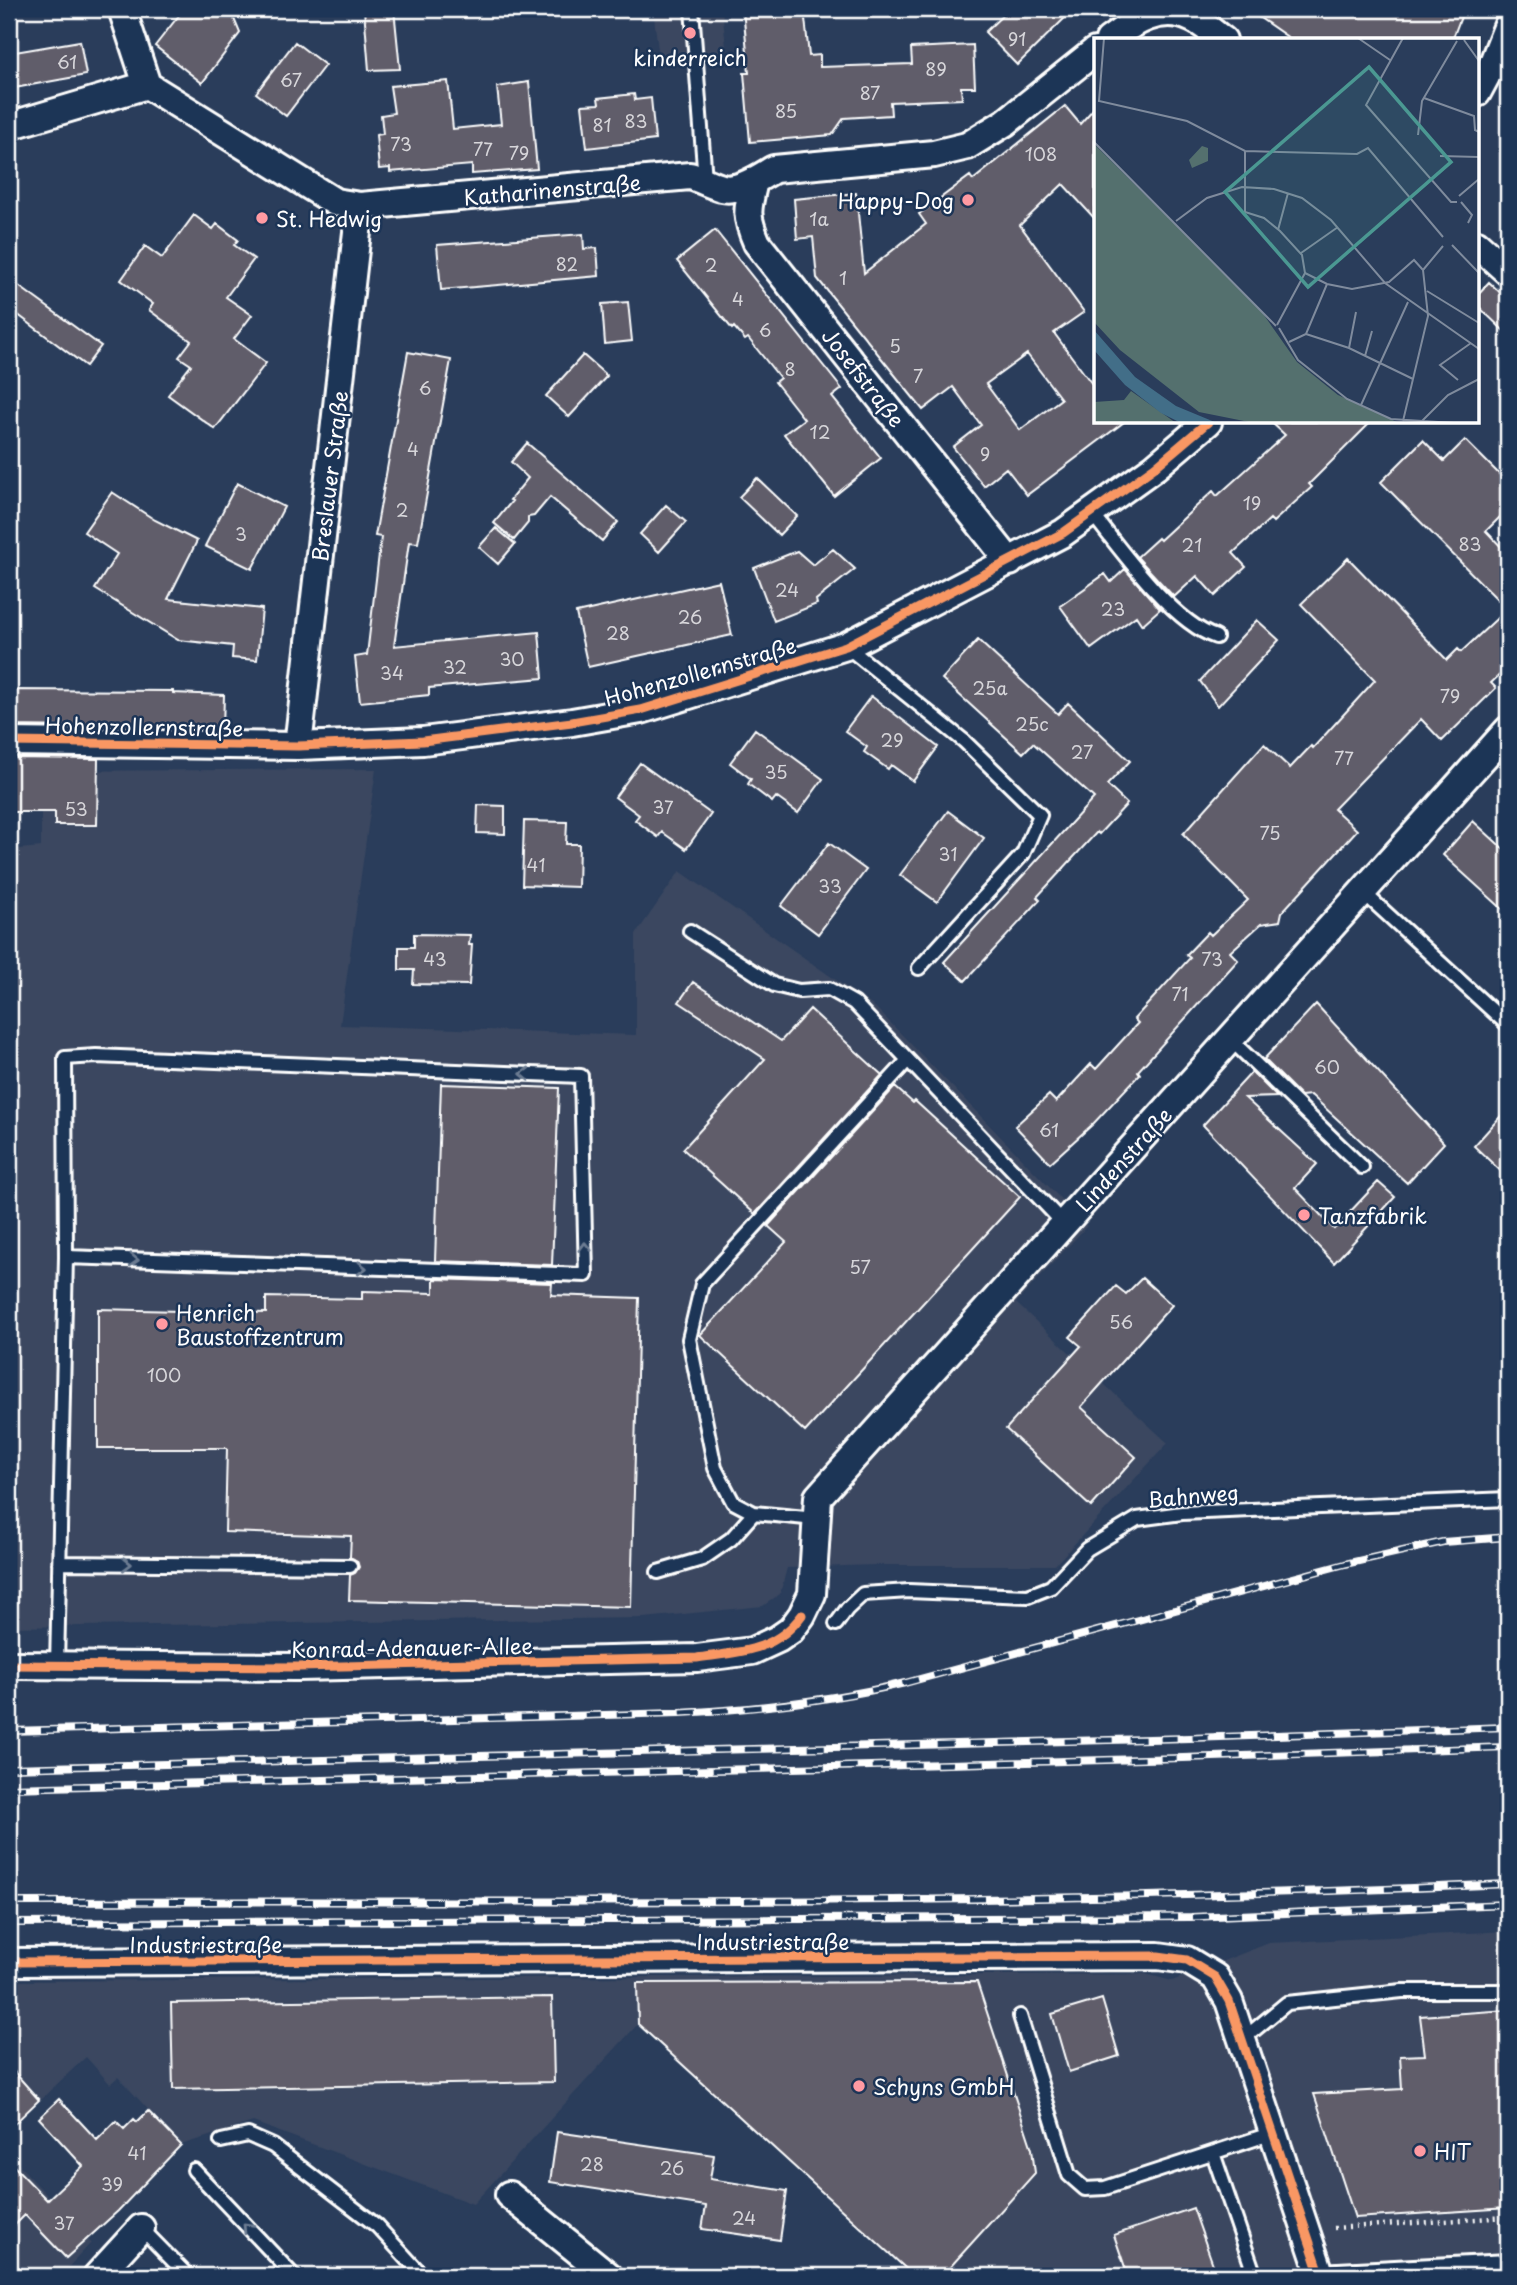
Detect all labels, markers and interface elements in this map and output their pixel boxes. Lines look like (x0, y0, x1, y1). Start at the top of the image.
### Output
marker: kinderreich (682, 25, 698, 41)
house number: 91 (1008, 25, 1026, 52)
inset map (1094, 38, 1478, 424)
place label: kinderreich (633, 41, 747, 73)
house number: 61 (57, 48, 77, 75)
house number: 89 (925, 55, 947, 82)
house number: 67 (280, 66, 302, 93)
house number: 87 (860, 79, 880, 106)
house number: 85 (775, 97, 797, 124)
house number: 83 (625, 107, 647, 134)
house number: 81 (592, 111, 612, 138)
house number: 73 (390, 130, 412, 157)
house number: 77 (473, 135, 493, 162)
house number: 79 (509, 139, 529, 166)
house number: 108 (1025, 140, 1057, 167)
street label: Katharinenstraße (462, 165, 642, 213)
place label: Happy-Dog (838, 184, 954, 216)
marker: Happy-Dog (960, 192, 976, 208)
place label: St. Hedwig (276, 202, 382, 234)
house number: 1a (809, 205, 829, 232)
marker: St. Hedwig (254, 210, 270, 226)
house number: 82 (556, 250, 578, 277)
house number: 2 (705, 251, 717, 278)
house number: 1 (839, 264, 847, 291)
house number: 4 (732, 285, 744, 312)
house number: 6 (759, 316, 771, 343)
street label: Josefstraße (815, 321, 913, 433)
house number: 5 (889, 332, 901, 359)
house number: 8 (784, 355, 796, 382)
house number: 7 (913, 362, 923, 389)
house number: 6 (419, 374, 431, 401)
street label: Breslauer Straße (303, 389, 355, 563)
house number: 12 (810, 418, 830, 445)
house number: 4 (407, 435, 419, 462)
house number: 9 (980, 440, 990, 467)
house number: 19 (1243, 489, 1261, 516)
house number: 2 (396, 496, 408, 523)
house number: 3 (235, 520, 247, 547)
house number: 83 (1459, 530, 1481, 557)
house number: 21 (1182, 531, 1202, 558)
house number: 24 (775, 576, 799, 603)
house number: 23 (1101, 595, 1125, 622)
house number: 26 (678, 603, 702, 630)
house number: 28 (606, 619, 630, 646)
street label: Hohenzollernstraße (600, 628, 800, 714)
house number: 30 (499, 645, 525, 672)
house number: 32 (443, 653, 467, 680)
house number: 34 (380, 659, 404, 686)
house number: 25a (973, 674, 1007, 701)
house number: 79 (1440, 682, 1460, 709)
street label: Hohenzollernstraße (45, 708, 243, 744)
house number: 25c (1015, 710, 1049, 737)
house number: 29 (881, 726, 903, 753)
house number: 27 (1071, 738, 1093, 765)
house number: 77 (1334, 744, 1354, 771)
house number: 35 (764, 758, 788, 785)
house number: 37 (652, 793, 674, 820)
house number: 53 (64, 795, 88, 822)
house number: 75 (1260, 819, 1281, 846)
house number: 31 (939, 840, 957, 867)
house number: 41 (527, 851, 545, 878)
house number: 33 (818, 872, 842, 899)
house number: 43 (423, 945, 447, 972)
house number: 73 (1201, 945, 1223, 972)
house number: 71 (1172, 980, 1188, 1007)
house number: 60 (1314, 1053, 1340, 1080)
one-way arrow (519, 1066, 530, 1081)
street label: Lindenstraße (1067, 1100, 1179, 1218)
house number: 61 (1039, 1116, 1059, 1143)
place label: Tanzfabrik (1318, 1199, 1427, 1231)
marker: Tanzfabrik (1296, 1207, 1312, 1223)
one-way arrow (577, 1241, 593, 1252)
one-way arrow (129, 1253, 140, 1268)
house number: 57 (849, 1253, 871, 1280)
one-way arrow (357, 1260, 367, 1276)
place label: Henrich Baustoffzentrum (176, 1296, 344, 1352)
house number: 56 (1109, 1308, 1133, 1335)
marker: Henrich Baustoffzentrum (154, 1316, 170, 1332)
house number: 100 (147, 1361, 181, 1388)
street label: Bahnweg (1146, 1475, 1240, 1515)
one-way arrow (123, 1556, 133, 1572)
street label: Konrad-Adenauer-Allee (291, 1629, 533, 1665)
street label: Industriestraße (697, 1925, 849, 1957)
street label: Industriestraße (130, 1928, 282, 1960)
place label: Schyns GmbH (873, 2070, 1014, 2102)
marker: Schyns GmbH (851, 2078, 867, 2094)
place label: HIT (1434, 2135, 1472, 2167)
house number: 41 (128, 2139, 146, 2166)
marker: HIT (1412, 2143, 1428, 2159)
house number: 28 (580, 2150, 604, 2177)
house number: 26 (660, 2154, 684, 2181)
house number: 39 (101, 2170, 123, 2197)
house number: 24 (732, 2204, 756, 2231)
house number: 37 (53, 2209, 75, 2236)
one-way arrow (243, 2222, 256, 2235)

